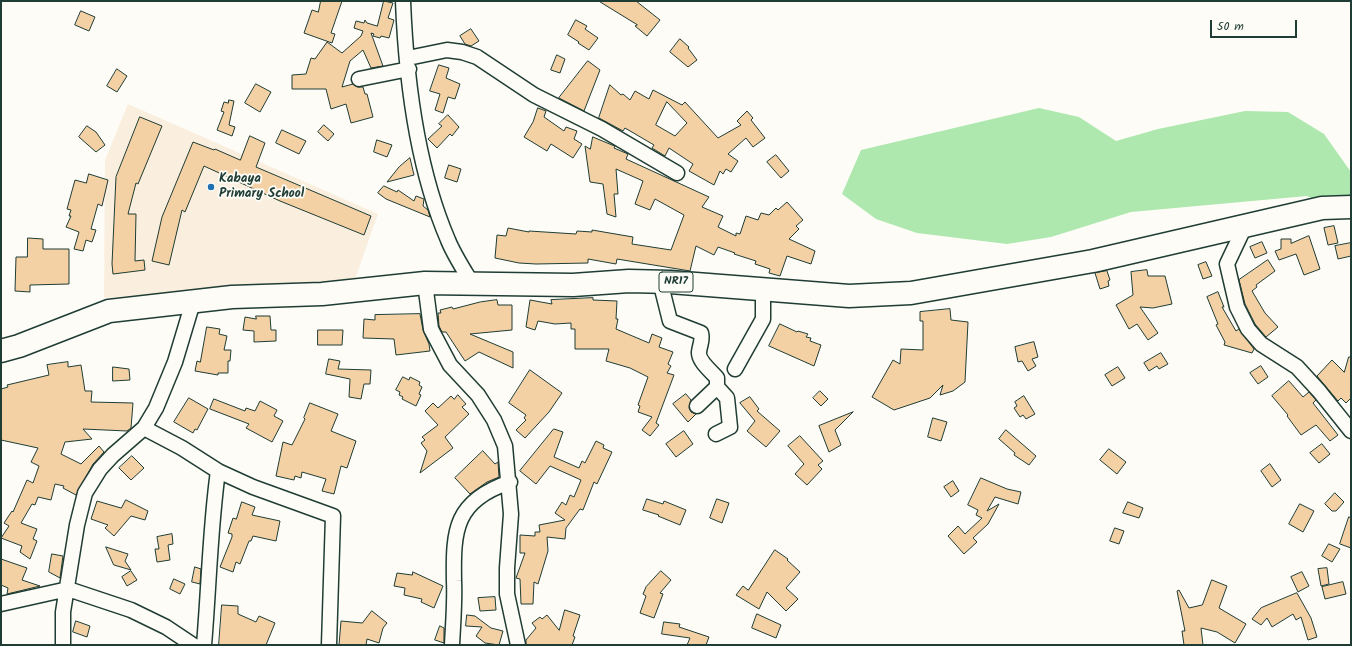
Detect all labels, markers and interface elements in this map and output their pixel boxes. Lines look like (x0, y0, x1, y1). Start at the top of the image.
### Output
scale bar (1212, 12, 1299, 38)
text: 50 m (1217, 17, 1244, 36)
place label: Kabaya Primary School (219, 172, 304, 203)
marker: Kabaya Primary School (206, 182, 216, 192)
road number: NR17 (659, 272, 693, 292)

